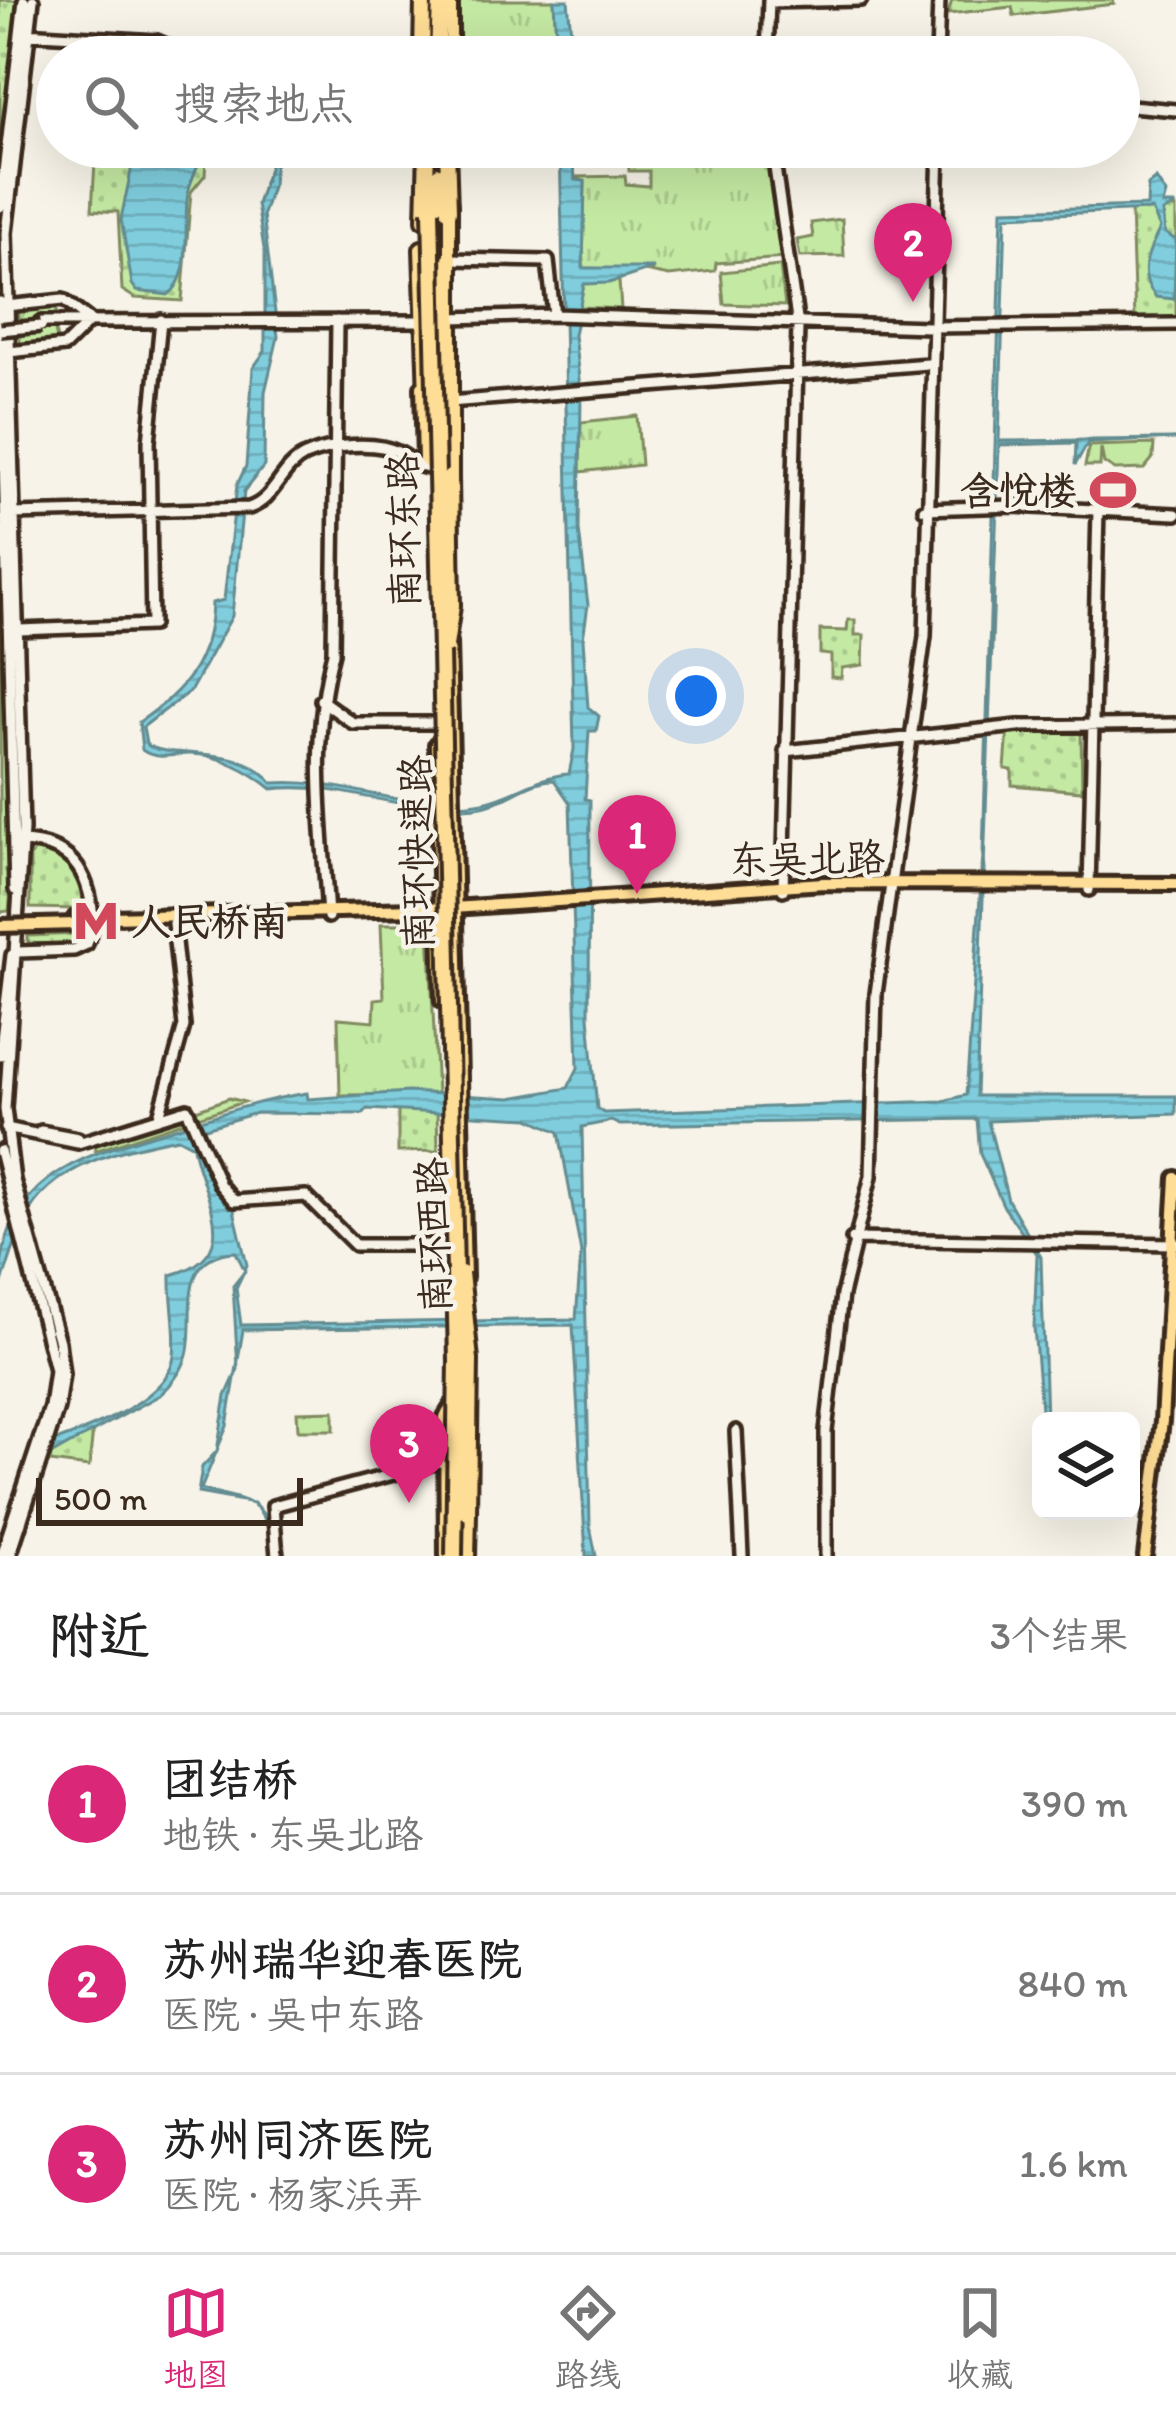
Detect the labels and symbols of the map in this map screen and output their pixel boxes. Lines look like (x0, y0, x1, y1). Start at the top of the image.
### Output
pin: 2 (874, 203, 952, 302)
street label: 南环东路 (379, 452, 428, 608)
sports icon: 含悦楼 (1088, 465, 1138, 515)
place label: 含悦楼 (960, 467, 1077, 514)
your location (666, 666, 726, 726)
street label: 南环快速路 (391, 754, 442, 950)
pin: 1 (598, 795, 676, 894)
street label: 东吴北路 (729, 834, 885, 883)
metro station icon: 人民桥南 (71, 896, 121, 946)
place label: 人民桥南 (132, 898, 288, 945)
street label: 南环西路 (407, 1156, 460, 1314)
pin: 3 (370, 1404, 448, 1503)
scale bar (36, 1472, 303, 1525)

